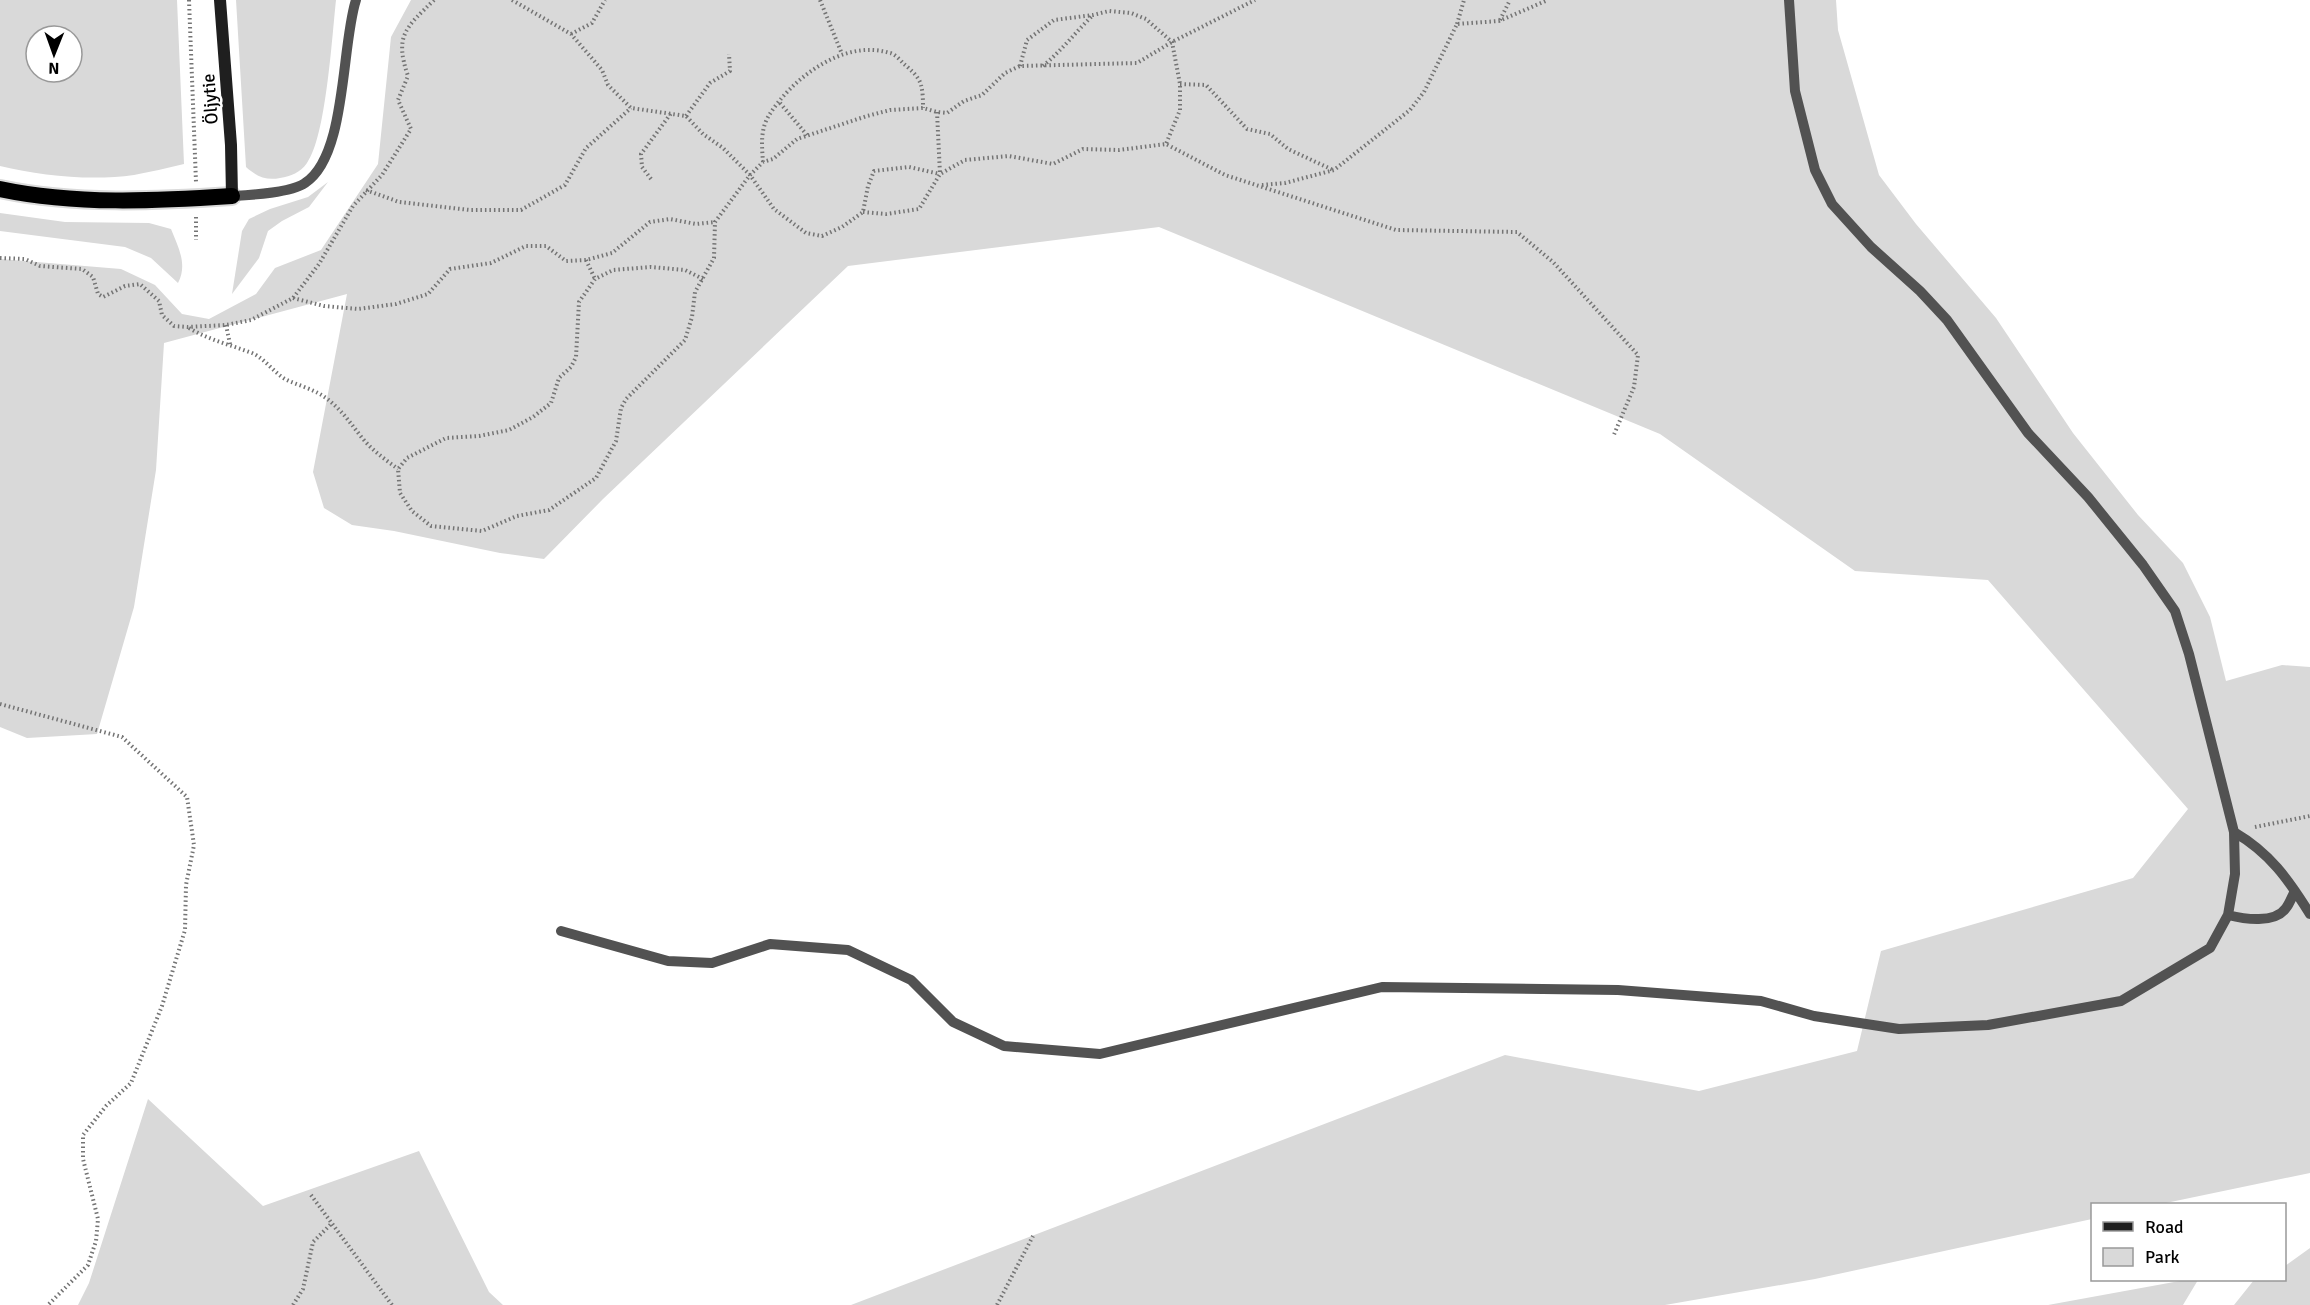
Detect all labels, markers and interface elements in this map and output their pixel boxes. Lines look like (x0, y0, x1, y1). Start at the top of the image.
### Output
north arrow (24, 24, 84, 84)
text: N (48, 58, 59, 78)
street label: Öljytie (197, 73, 223, 125)
legend (2091, 1203, 2286, 1281)
text: Road (2145, 1216, 2184, 1238)
text: Park (2145, 1246, 2180, 1268)

